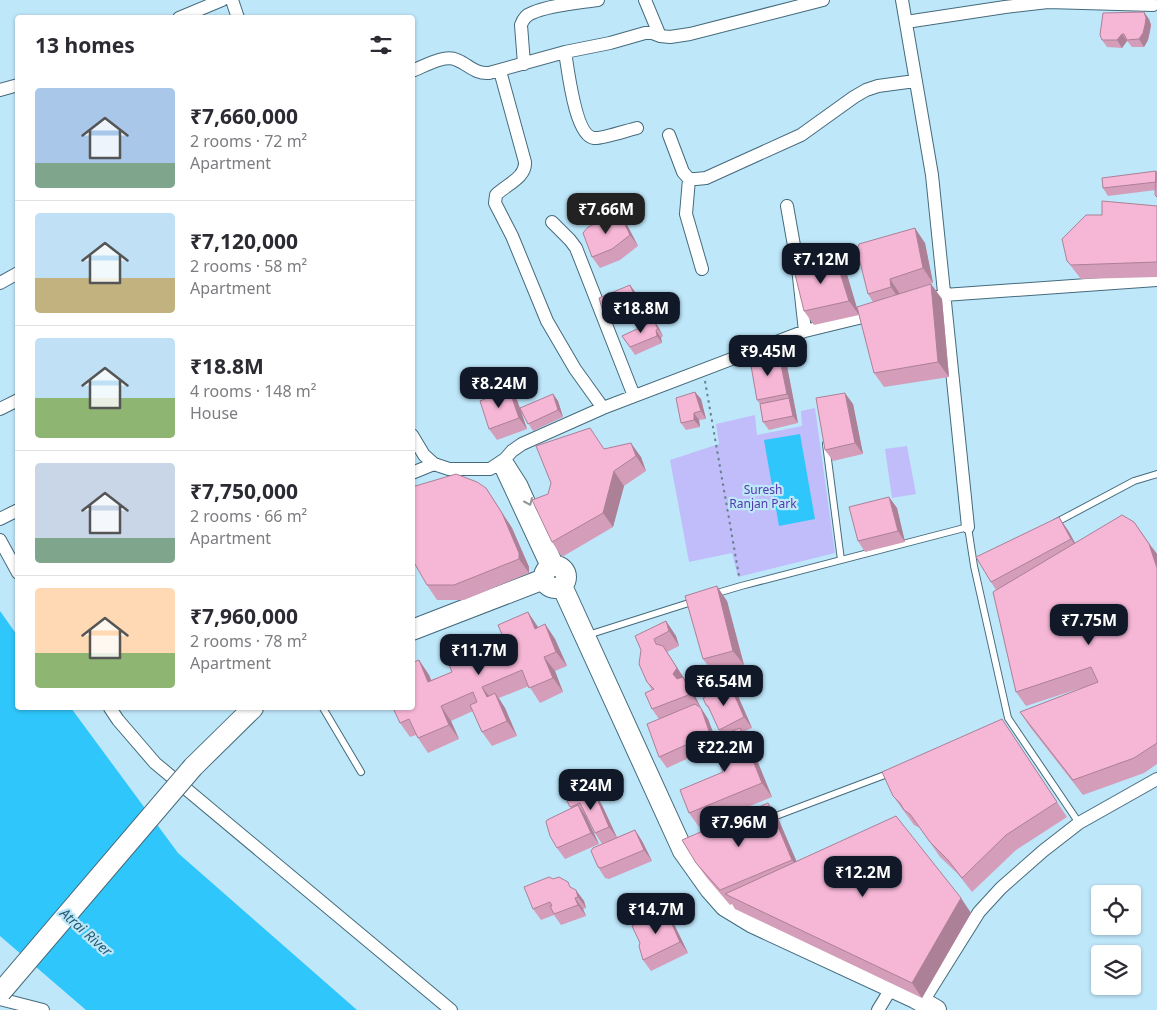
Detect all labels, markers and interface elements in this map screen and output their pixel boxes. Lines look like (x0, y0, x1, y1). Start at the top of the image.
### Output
text: 13 homes (35, 31, 135, 59)
icon: filters (367, 31, 395, 59)
text: ₹7,660,000 (190, 102, 298, 130)
icon: home (75, 108, 135, 168)
text: 2 rooms · 72 m² (190, 130, 307, 152)
text: Apartment (190, 152, 271, 174)
pin: ₹7.66M (565, 192, 647, 235)
text: ₹7.66M (578, 198, 634, 220)
text: ₹7,120,000 (190, 227, 298, 255)
icon: home (75, 233, 135, 293)
pin: ₹7.12M (780, 242, 862, 285)
text: ₹7.12M (793, 248, 849, 270)
text: 2 rooms · 58 m² (190, 255, 307, 277)
text: Apartment (190, 277, 271, 299)
pin: ₹18.8M (600, 292, 682, 334)
text: ₹18.8M (613, 297, 669, 319)
pin: ₹9.45M (727, 334, 809, 377)
text: ₹9.45M (740, 340, 796, 362)
text: ₹18.8M (190, 352, 264, 380)
icon: home (75, 358, 135, 418)
pin: ₹8.24M (458, 366, 540, 409)
text: ₹8.24M (471, 372, 527, 394)
text: 4 rooms · 148 m² (190, 380, 316, 402)
text: House (190, 402, 238, 424)
text: ₹7,750,000 (190, 477, 298, 505)
park label: Suresh Ranjan Park (729, 481, 797, 512)
icon: home (75, 483, 135, 543)
one-way arrow (523, 497, 534, 506)
text: 2 rooms · 66 m² (190, 505, 307, 527)
text: Apartment (190, 527, 271, 549)
text: ₹7,960,000 (190, 602, 298, 630)
pin: ₹7.75M (1048, 604, 1130, 646)
icon: home (75, 608, 135, 668)
text: ₹7.75M (1061, 609, 1117, 631)
text: 2 rooms · 78 m² (190, 630, 307, 652)
pin: ₹11.7M (438, 634, 520, 676)
text: ₹11.7M (451, 639, 507, 661)
text: Apartment (190, 652, 271, 674)
pin: ₹6.54M (683, 664, 765, 707)
text: ₹6.54M (696, 670, 752, 692)
pin: ₹22.2M (684, 730, 766, 773)
text: ₹22.2M (697, 736, 753, 758)
pin: ₹24M (561, 768, 621, 811)
text: ₹24M (570, 774, 612, 796)
pin: ₹7.96M (698, 806, 780, 848)
text: ₹7.96M (711, 811, 767, 833)
pin: ₹12.2M (822, 856, 904, 898)
text: ₹12.2M (835, 861, 891, 883)
map controls (1091, 885, 1141, 995)
button: locate (1091, 885, 1141, 935)
pin: ₹14.7M (615, 892, 697, 935)
text: ₹14.7M (628, 898, 684, 920)
water label: Atrai River (56, 903, 117, 960)
button: layers (1091, 945, 1141, 995)

